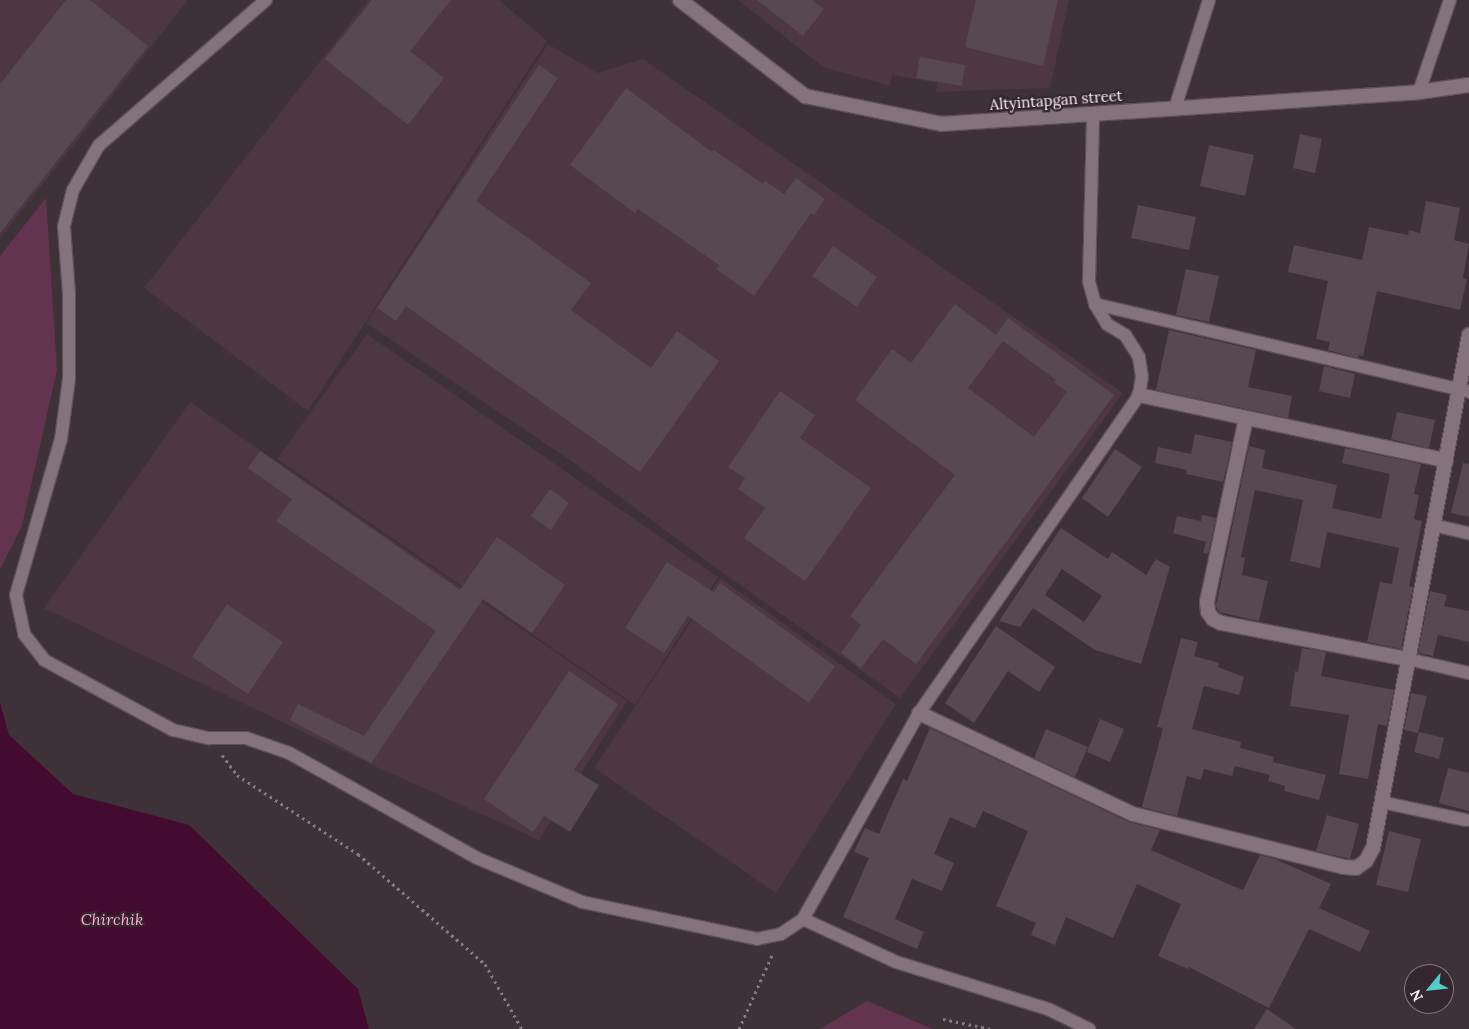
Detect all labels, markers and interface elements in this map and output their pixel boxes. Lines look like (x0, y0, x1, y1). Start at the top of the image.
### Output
street label: Altyintapgan street (989, 86, 1123, 114)
water label: Chirchik (81, 909, 143, 929)
north arrow (1404, 964, 1454, 1014)
text: N (1406, 987, 1427, 1005)

